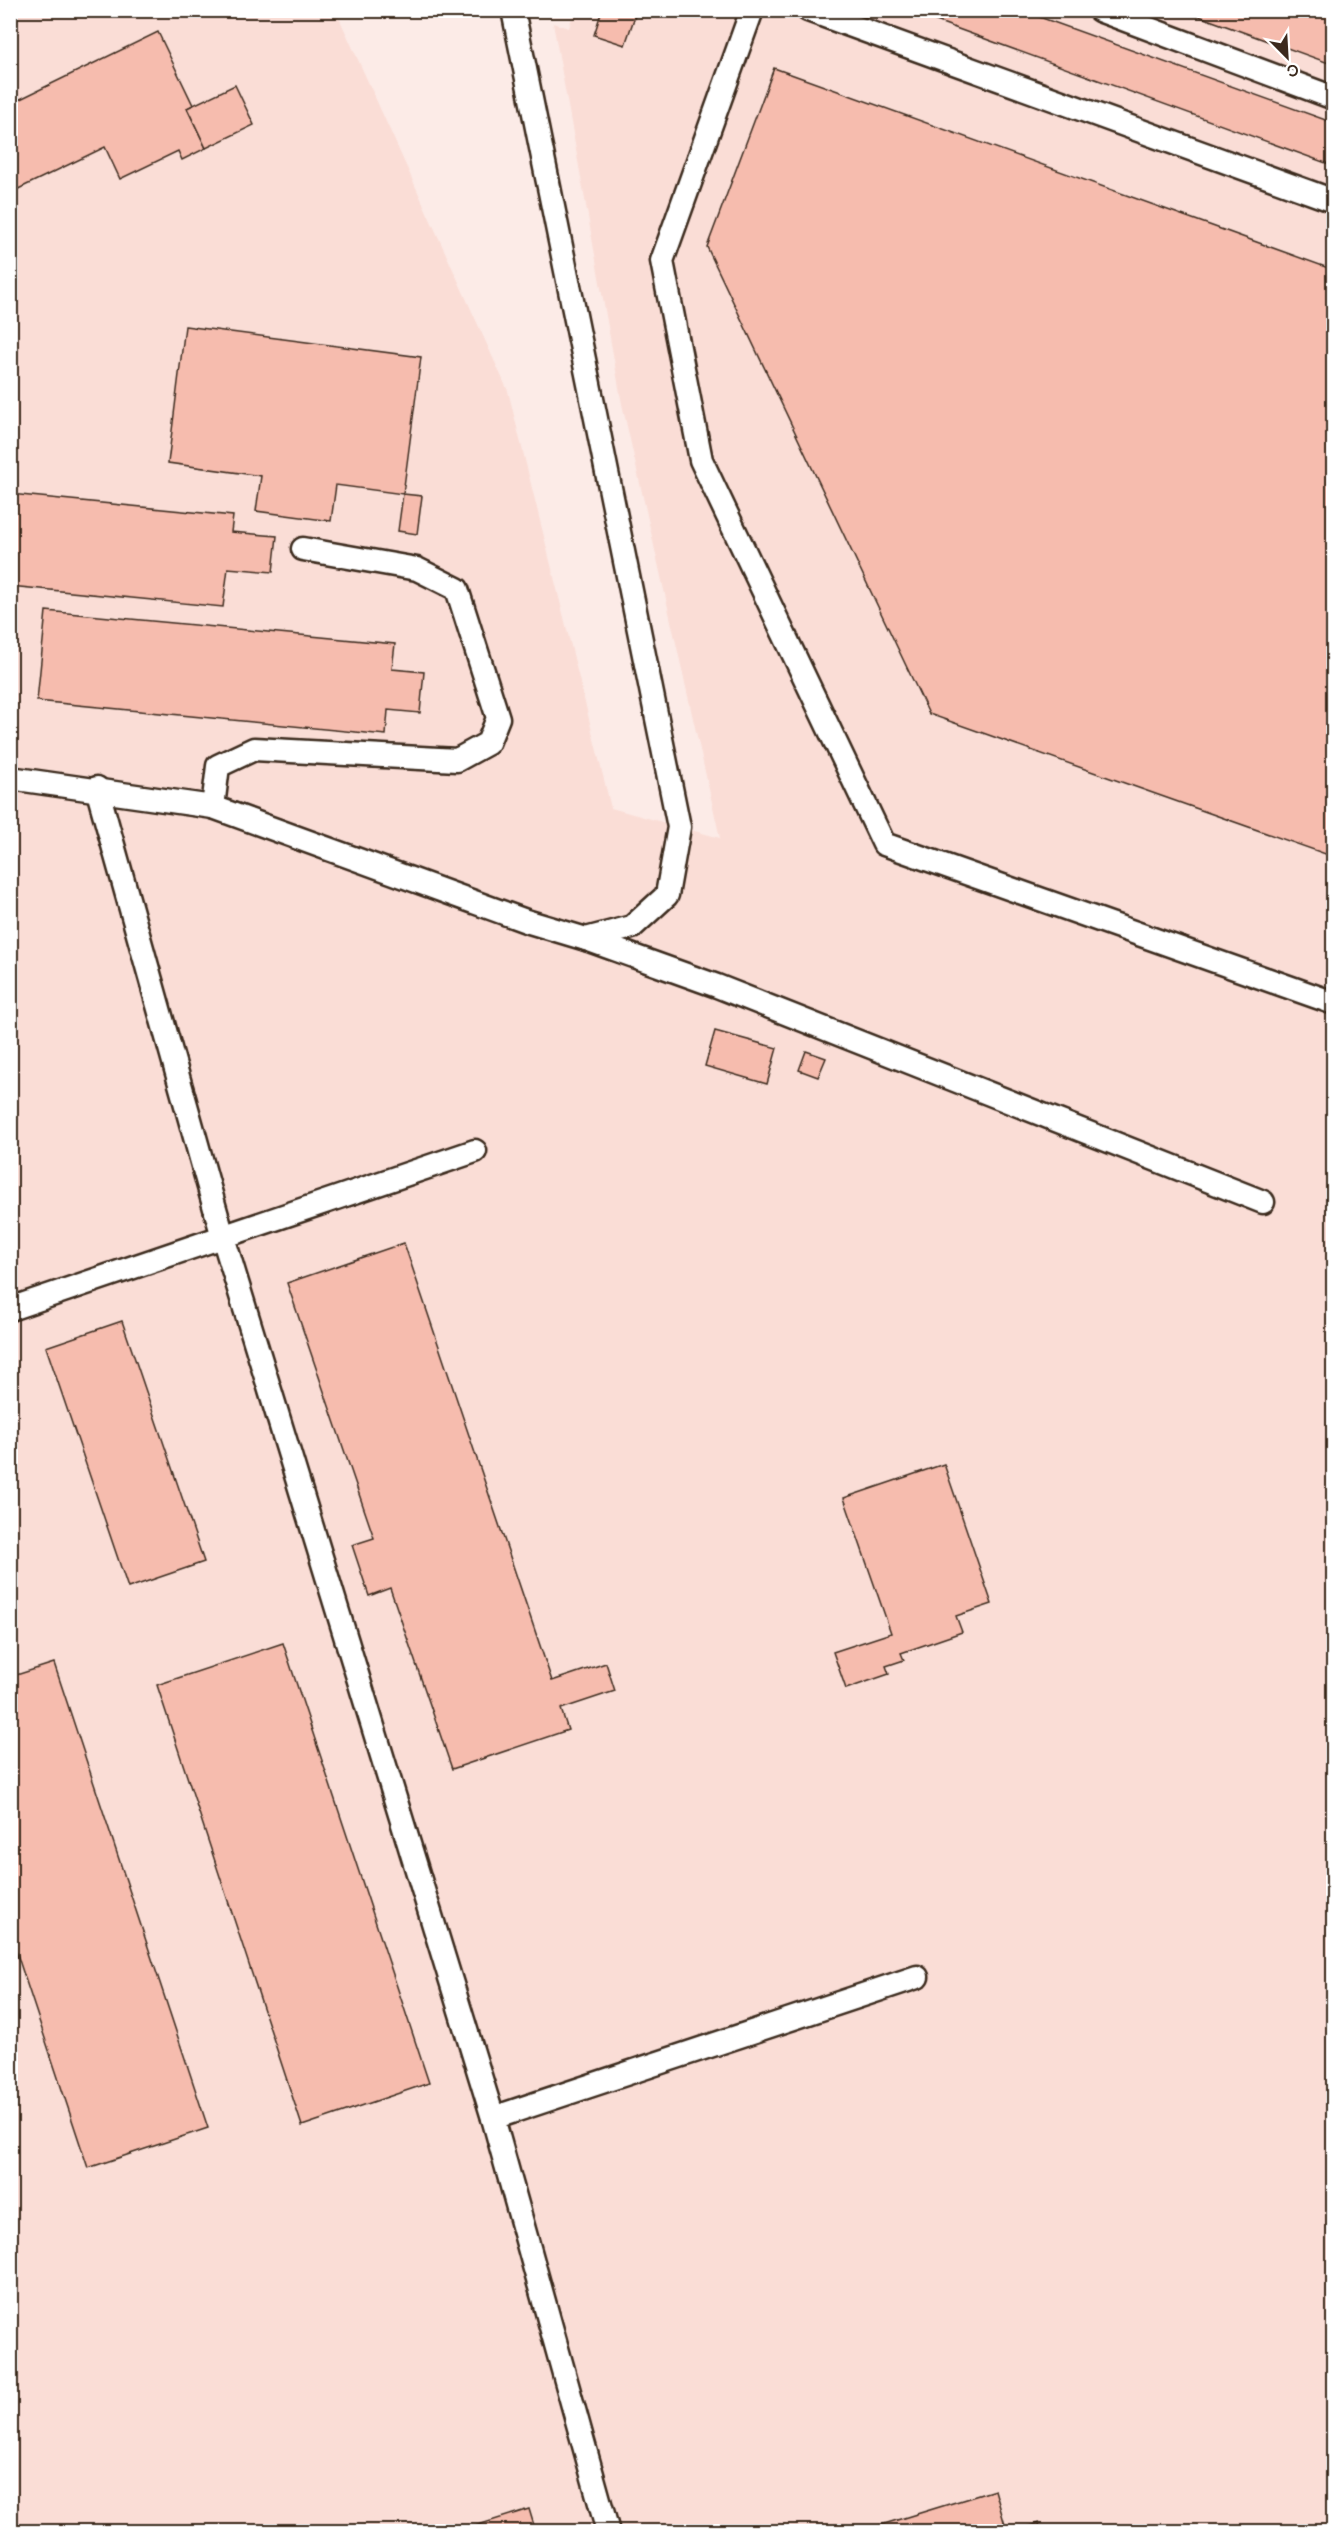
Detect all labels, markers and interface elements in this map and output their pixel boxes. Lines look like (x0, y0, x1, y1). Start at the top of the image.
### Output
north arrow (1257, 27, 1317, 87)
text: С (1284, 58, 1301, 80)

